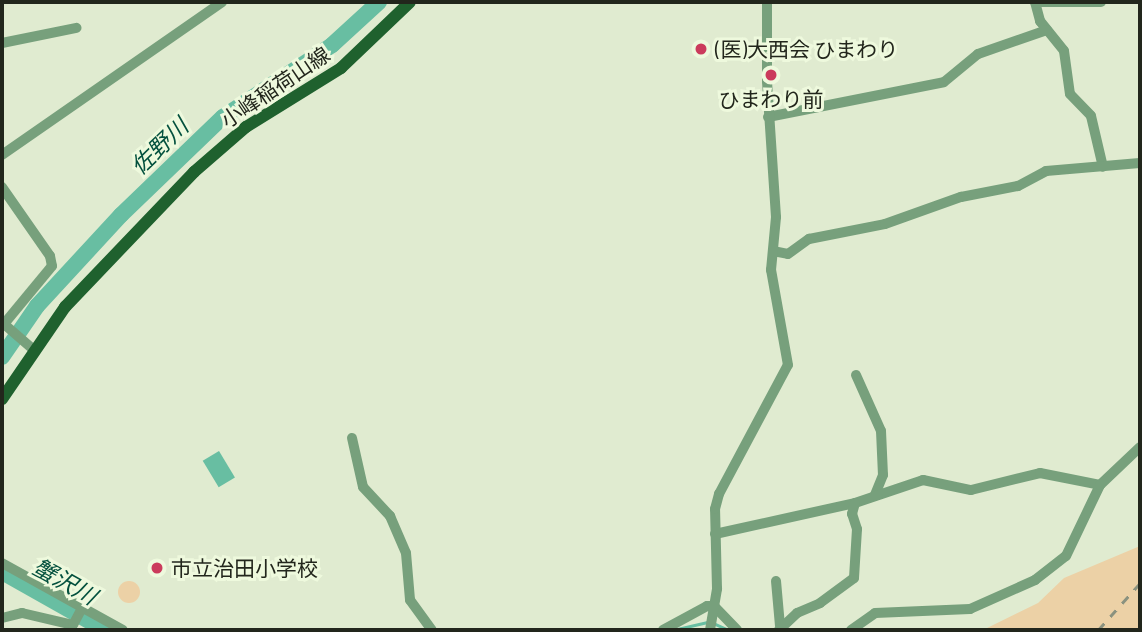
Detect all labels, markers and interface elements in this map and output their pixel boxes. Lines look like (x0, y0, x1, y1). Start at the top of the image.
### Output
place label: (医)大西会 ひまわり (715, 36, 898, 62)
street label: 小峰稲荷山線 (216, 41, 334, 133)
marker: (医)大西会 ひまわり (693, 41, 709, 57)
marker: ひまわり前 (763, 67, 779, 83)
place label: ひまわり前 (719, 86, 823, 112)
water label: 佐野川 (125, 112, 193, 180)
water label: 蟹沢川 (28, 552, 102, 610)
place label: 市立治田小学校 (171, 555, 318, 581)
marker: 市立治田小学校 (149, 560, 165, 576)

